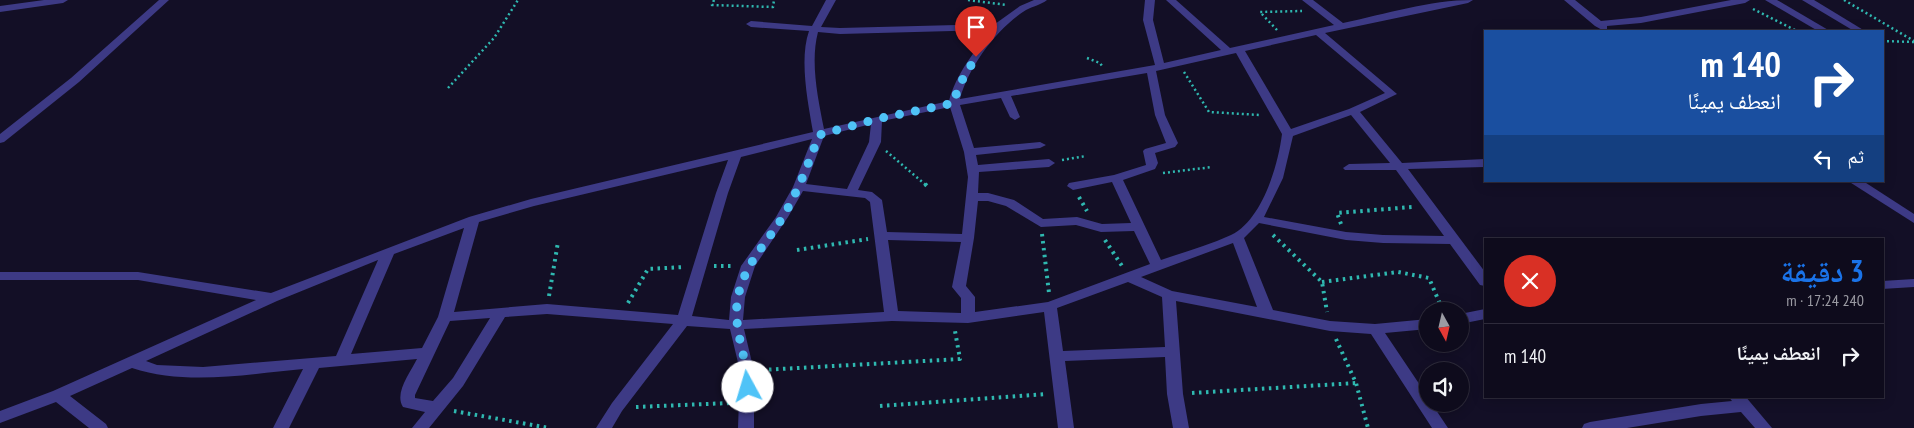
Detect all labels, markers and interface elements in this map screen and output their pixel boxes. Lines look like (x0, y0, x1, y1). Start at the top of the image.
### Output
pin (955, 6, 997, 57)
icon: arrive (962, 13, 990, 41)
text: 140 m (1700, 41, 1781, 87)
icon: right (1799, 50, 1864, 115)
text: انعطف يمينًا (1688, 87, 1781, 115)
text: ثم (1847, 144, 1864, 168)
icon: left (1809, 145, 1837, 173)
text: 3 دقيقة (1781, 251, 1864, 290)
button: close (1504, 255, 1556, 307)
text: 240 m · 17:24 (1786, 290, 1864, 310)
north arrow (1419, 302, 1469, 352)
map controls (1419, 302, 1469, 412)
text: انعطف يمينًا (1737, 341, 1821, 365)
icon: right (1836, 342, 1864, 370)
text: 140 m (1504, 344, 1546, 368)
position arrow (721, 360, 773, 412)
button: sound (1419, 362, 1469, 412)

